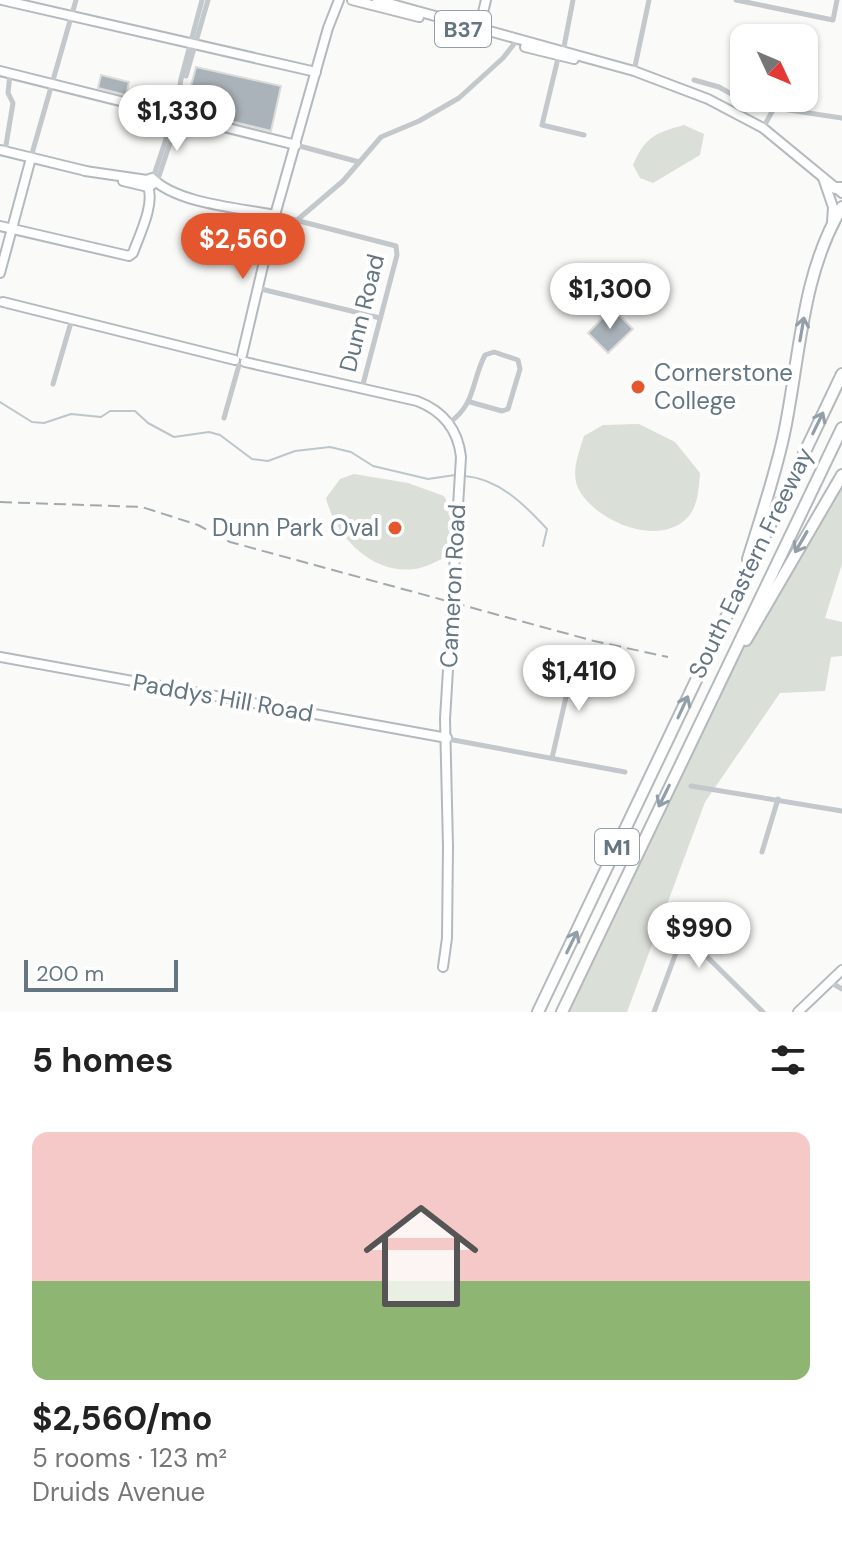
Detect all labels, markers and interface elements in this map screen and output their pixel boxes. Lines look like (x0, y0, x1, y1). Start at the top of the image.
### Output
road number: B37 (435, 11, 491, 47)
north arrow (730, 24, 818, 112)
map controls (730, 24, 818, 112)
pin: $1,330 (112, 85, 242, 153)
text: $1,330 (136, 94, 218, 128)
pin: $2,560 (178, 213, 308, 281)
text: $2,560 (199, 222, 287, 256)
street label: Dunn Road (332, 251, 391, 375)
pin: $1,300 (545, 263, 675, 331)
text: $1,300 (568, 272, 652, 306)
one-way arrow (795, 317, 810, 343)
place label: Cornerstone College (654, 357, 793, 416)
marker: Cornerstone College (629, 378, 647, 396)
one-way arrow (811, 412, 826, 436)
street label: South Eastern Freeway (681, 442, 820, 683)
street label: Cameron Road (433, 503, 472, 669)
place label: Dunn Park Oval (212, 512, 379, 543)
marker: Dunn Park Oval (386, 519, 404, 537)
one-way arrow (793, 530, 809, 553)
pin: $1,410 (514, 645, 644, 713)
text: $1,410 (541, 654, 617, 688)
street label: Paddys Hill Road (130, 666, 316, 729)
one-way arrow (676, 695, 691, 719)
one-way arrow (656, 783, 671, 807)
road number: M1 (595, 829, 639, 865)
pin: $990 (652, 902, 746, 970)
text: $990 (665, 911, 733, 945)
one-way arrow (565, 930, 580, 954)
scale bar (24, 956, 178, 992)
text: 200 m (36, 959, 104, 988)
text: 5 homes (32, 1038, 173, 1083)
icon: filters (766, 1038, 810, 1082)
icon: home (349, 1184, 493, 1328)
text: $2,560/mo (32, 1396, 212, 1441)
text: 5 rooms · 123 m² (32, 1441, 227, 1475)
text: Druids Avenue (32, 1475, 205, 1509)

